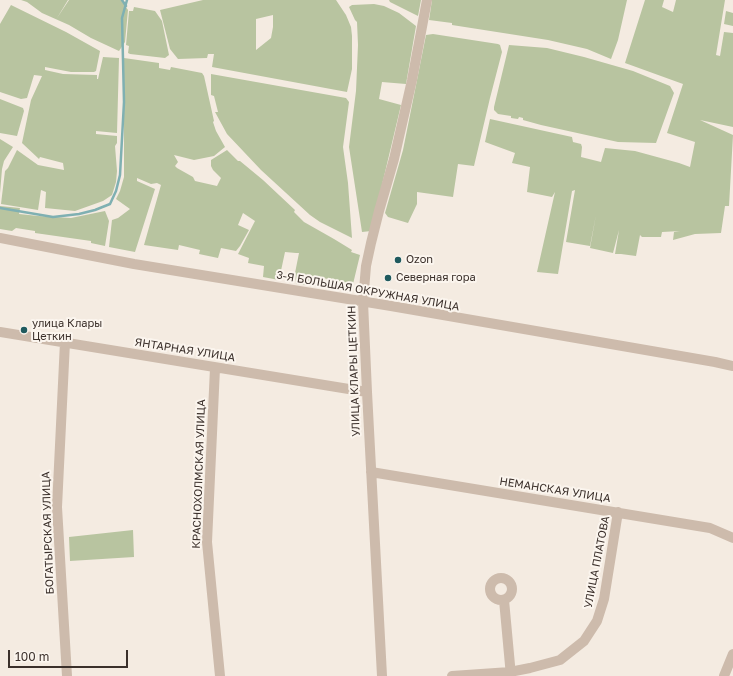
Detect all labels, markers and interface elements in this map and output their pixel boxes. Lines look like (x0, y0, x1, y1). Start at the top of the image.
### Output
place label: Ozon (406, 253, 433, 267)
marker: Ozon (393, 255, 403, 265)
street label: 3-Я БОЛЬШАЯ ОКРУЖНАЯ УЛИЦА (275, 268, 461, 314)
place label: Северная гора (396, 271, 476, 285)
marker: Северная гора (383, 273, 393, 283)
street label: УЛИЦА КЛАРЫ ЦЕТКИН (345, 305, 363, 437)
place label: улица Клары Цеткин (32, 317, 102, 343)
marker: улица Клары Цеткин (19, 325, 29, 335)
street label: ЯНТАРНАЯ УЛИЦА (134, 336, 236, 364)
street label: КРАСНОХОЛМСКАЯ УЛИЦА (190, 399, 208, 549)
street label: БОГАТЫРСКАЯ УЛИЦА (39, 471, 57, 595)
street label: НЕМАНСКАЯ УЛИЦА (498, 475, 612, 505)
street label: УЛИЦА ПЛАТОВА (582, 515, 612, 609)
scale bar (10, 642, 130, 668)
text: 100 m (15, 649, 49, 664)

